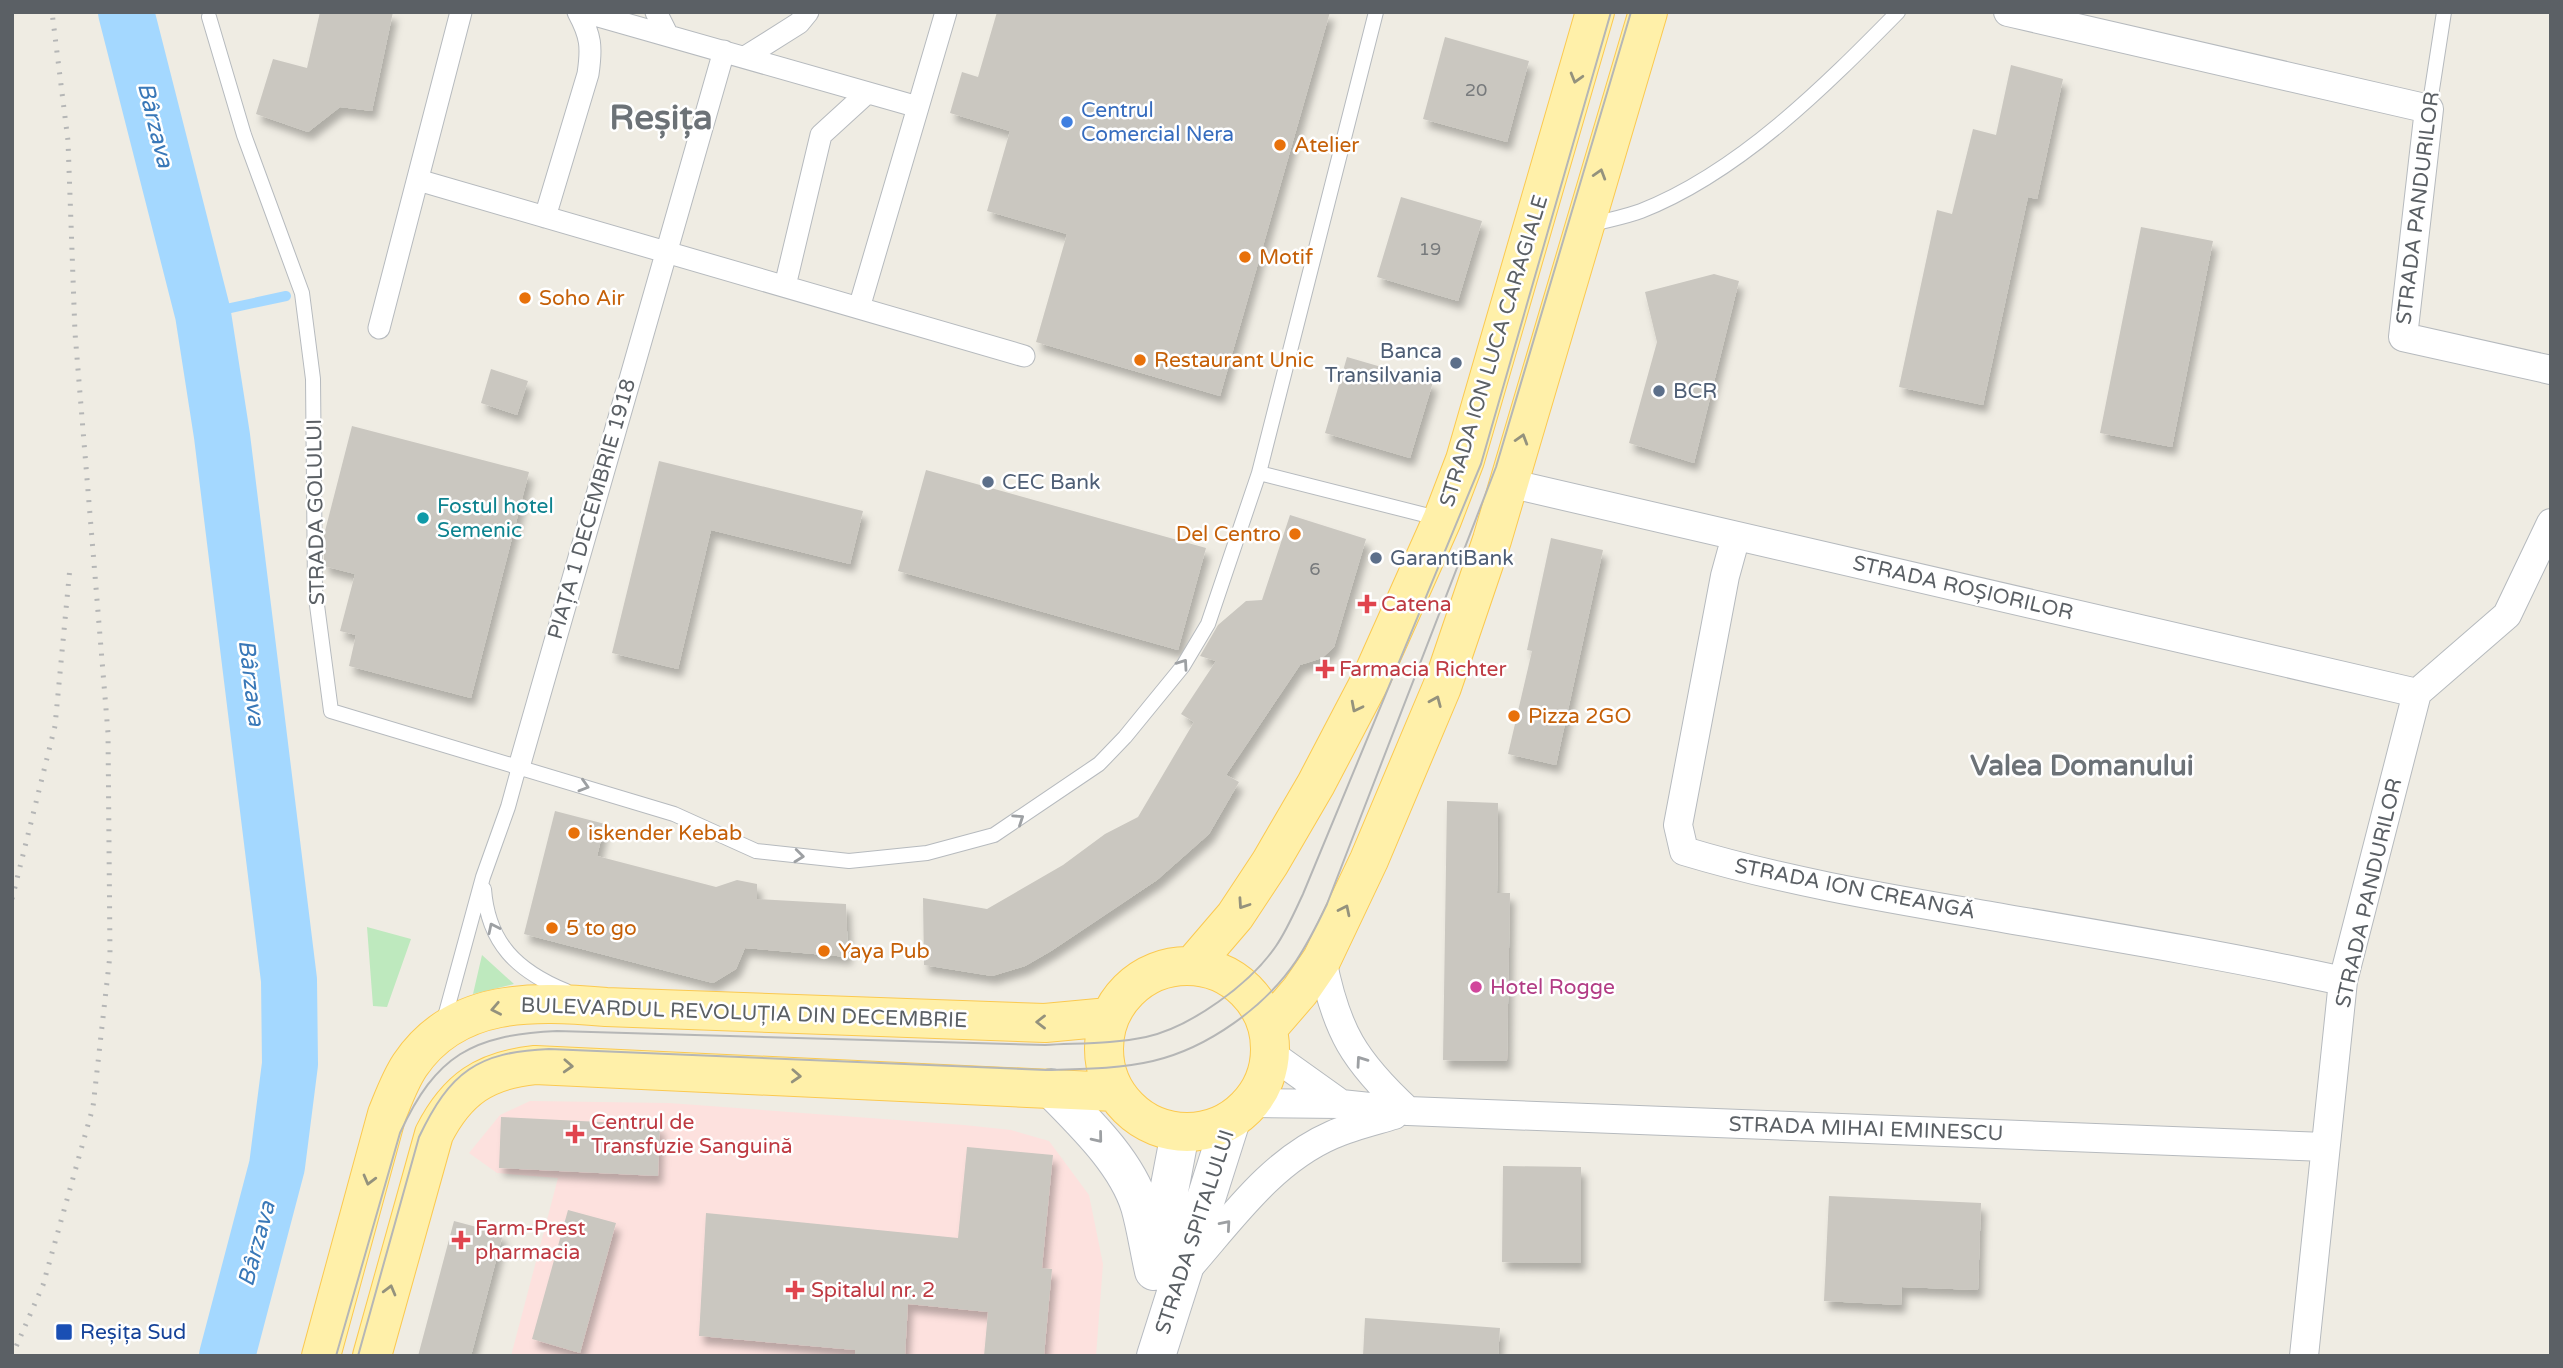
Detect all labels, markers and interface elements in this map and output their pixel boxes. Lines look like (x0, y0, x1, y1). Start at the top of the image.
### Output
one-way arrow (1570, 72, 1585, 84)
water label: Bârzava (131, 79, 179, 172)
house number: 20 (1465, 79, 1487, 101)
street label: STRADA PANDURILOR (2391, 90, 2445, 326)
district label: Reșița (609, 97, 713, 139)
place label: Centrul Comercial Nera (1081, 98, 1234, 147)
marker: Centrul Comercial Nera (1059, 114, 1075, 130)
place label: Atelier (1294, 133, 1359, 158)
marker: Atelier (1272, 137, 1288, 153)
one-way arrow (1592, 168, 1607, 180)
street label: STRADA ION LUCA CARAGIALE (1435, 192, 1553, 510)
house number: 19 (1419, 238, 1441, 260)
place label: Motif (1259, 245, 1313, 270)
marker: Motif (1237, 249, 1253, 265)
place label: Soho Air (539, 286, 625, 311)
marker: Soho Air (517, 290, 533, 306)
place label: Banca Transilvania (1325, 339, 1442, 388)
place label: Restaurant Unic (1154, 348, 1314, 373)
marker: Restaurant Unic (1132, 352, 1148, 368)
marker: Banca Transilvania (1448, 355, 1464, 371)
street label: PIAȚA 1 DECEMBRIE 1918 (543, 376, 641, 642)
place label: BCR (1673, 379, 1717, 404)
marker: BCR (1651, 383, 1667, 399)
street label: STRADA GOLULUI (302, 419, 330, 605)
one-way arrow (1513, 433, 1528, 445)
place label: CEC Bank (1002, 470, 1101, 495)
marker: CEC Bank (980, 474, 996, 490)
place label: Fostul hotel Semenic (437, 494, 554, 543)
marker: Fostul hotel Semenic (415, 510, 431, 526)
place label: Del Centro (1176, 522, 1281, 547)
marker: Del Centro (1287, 526, 1303, 542)
place label: GarantiBank (1390, 546, 1514, 571)
marker: GarantiBank (1368, 550, 1384, 566)
street label: STRADA ROȘIORILOR (1850, 550, 2076, 626)
house number: 6 (1309, 558, 1321, 580)
place label: Catena (1381, 592, 1452, 617)
marker: Catena (1359, 596, 1375, 612)
water label: Bârzava (232, 638, 270, 729)
place label: Farmacia Richter (1339, 657, 1507, 682)
one-way arrow (1175, 659, 1187, 672)
marker: Farmacia Richter (1317, 661, 1333, 677)
one-way arrow (1428, 696, 1442, 709)
one-way arrow (1350, 700, 1364, 712)
place label: Pizza 2GO (1528, 704, 1632, 729)
marker: Pizza 2GO (1506, 708, 1522, 724)
district label: Valea Domanului (1970, 749, 2194, 783)
street label: STRADA PANDURILOR (2330, 776, 2408, 1010)
one-way arrow (578, 778, 590, 793)
one-way arrow (1011, 814, 1024, 827)
place label: iskender Kebab (588, 821, 742, 846)
marker: iskender Kebab (566, 825, 582, 841)
one-way arrow (793, 848, 805, 863)
street label: STRADA ION CREANGĂ (1733, 853, 1977, 925)
one-way arrow (1238, 896, 1251, 909)
one-way arrow (1337, 905, 1351, 917)
place label: 5 to go (566, 916, 637, 941)
marker: 5 to go (544, 920, 560, 936)
one-way arrow (488, 923, 501, 936)
place label: Yaya Pub (838, 939, 930, 964)
marker: Yaya Pub (816, 943, 832, 959)
place label: Hotel Rogge (1490, 975, 1615, 1000)
marker: Hotel Rogge (1468, 979, 1484, 995)
street label: BULEVARDUL REVOLUȚIA DIN DECEMBRIE (520, 993, 968, 1033)
one-way arrow (490, 1000, 502, 1015)
one-way arrow (1035, 1014, 1046, 1030)
one-way arrow (1357, 1056, 1370, 1069)
one-way arrow (563, 1059, 574, 1074)
one-way arrow (790, 1069, 801, 1084)
place label: Centrul de Transfuzie Sanguină (591, 1110, 792, 1159)
street label: STRADA MIHAI EMINESCU (1728, 1112, 2004, 1146)
marker: Centrul de Transfuzie Sanguină (565, 1124, 585, 1144)
street label: STRADA SPITALULUI (1150, 1127, 1240, 1337)
one-way arrow (1090, 1129, 1102, 1142)
one-way arrow (363, 1173, 377, 1185)
water label: Bârzava (232, 1197, 282, 1290)
place label: Farm-Prest pharmacia (475, 1216, 585, 1265)
one-way arrow (1218, 1220, 1230, 1233)
marker: Farm-Prest pharmacia (453, 1232, 469, 1248)
place label: Spitalul nr. 2 (811, 1278, 935, 1303)
marker: Spitalul nr. 2 (785, 1280, 805, 1300)
one-way arrow (382, 1284, 396, 1296)
place label: Reșița Sud (80, 1320, 186, 1345)
marker: Reșița Sud (54, 1322, 74, 1342)

